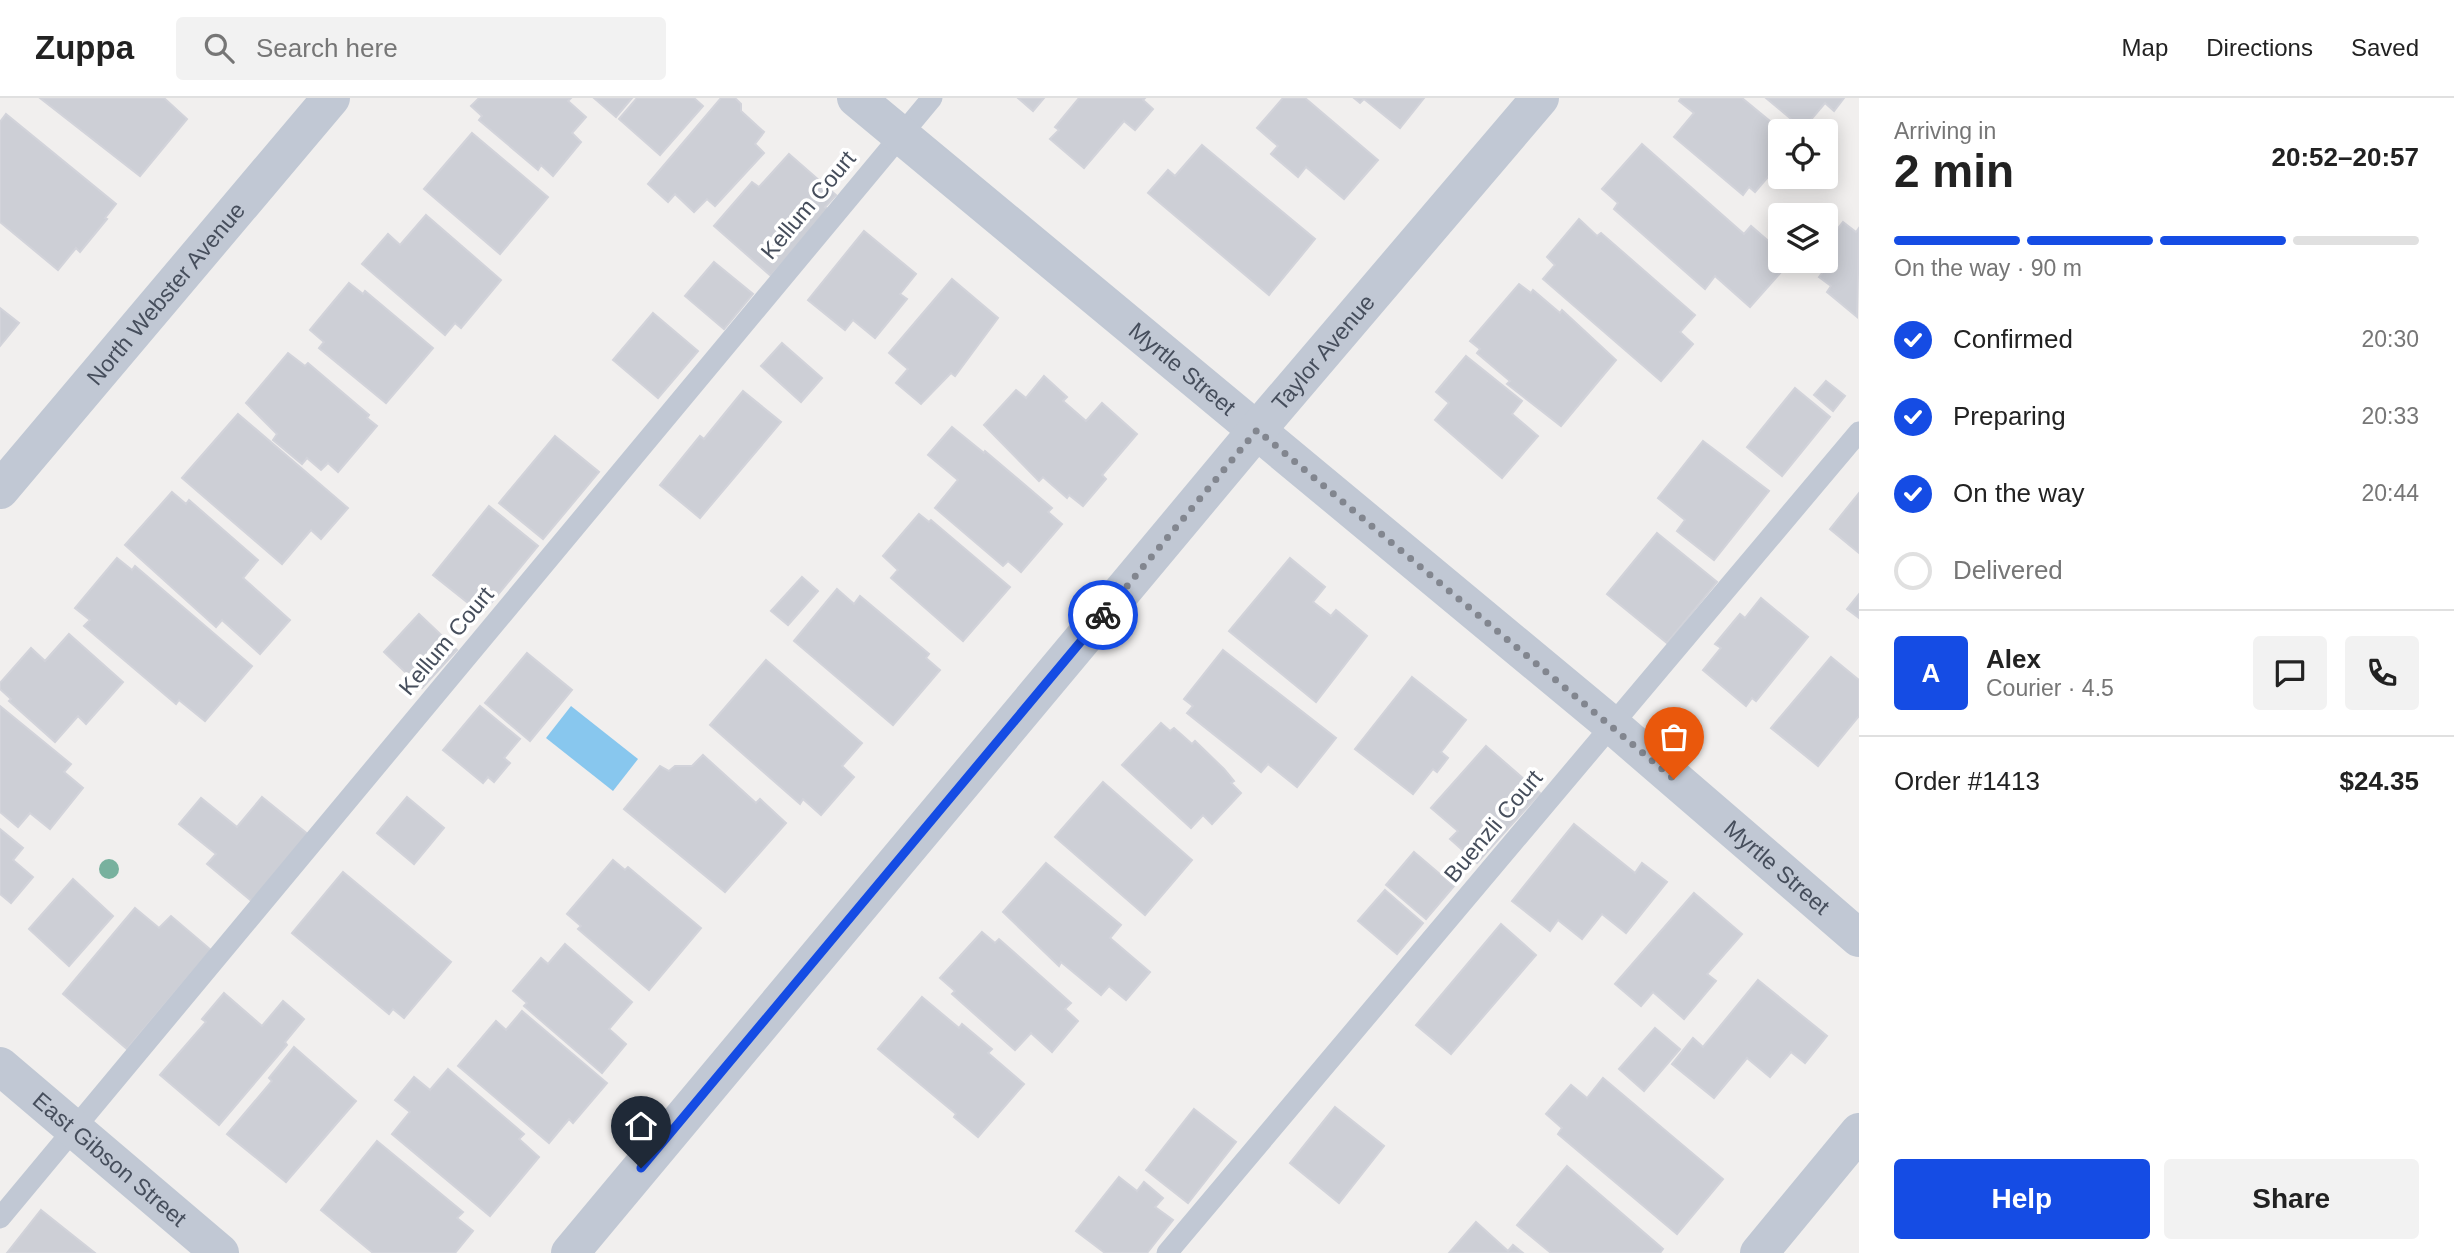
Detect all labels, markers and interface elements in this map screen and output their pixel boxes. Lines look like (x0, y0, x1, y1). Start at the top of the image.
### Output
search box (176, 17, 666, 80)
text: Zuppa (35, 29, 134, 66)
icon: search (200, 29, 238, 67)
text: Search here (256, 33, 398, 63)
text: Map (2122, 34, 2168, 61)
text: Directions (2206, 34, 2313, 61)
text: Saved (2351, 34, 2419, 61)
text: Arriving in (1894, 118, 1996, 144)
map controls (1768, 119, 1838, 273)
button: locate (1768, 119, 1838, 189)
text: 20:52–20:57 (2272, 142, 2419, 172)
street label: Kellum Court (755, 145, 861, 264)
text: 2 min (1894, 145, 2014, 197)
street label: North Webster Avenue (81, 197, 250, 390)
button: layers (1768, 203, 1838, 273)
text: On the way · 90 m (1894, 255, 2082, 281)
street label: Taylor Avenue (1266, 289, 1380, 416)
street label: Myrtle Street (1124, 317, 1241, 421)
icon: check (1894, 321, 1932, 359)
text: Confirmed (1953, 324, 2073, 354)
text: 20:30 (2361, 326, 2419, 352)
icon: check (1894, 398, 1932, 436)
text: Preparing (1953, 401, 2066, 431)
text: 20:33 (2361, 403, 2419, 429)
icon: check (1894, 475, 1932, 513)
text: On the way (1953, 478, 2085, 508)
text: 20:44 (2361, 480, 2419, 506)
text: Delivered (1953, 555, 2063, 585)
courier (1068, 580, 1138, 650)
street label: Kellum Court (393, 581, 499, 700)
icon: bike (1084, 596, 1122, 634)
button: chat (2253, 636, 2327, 710)
button: phone (2345, 636, 2419, 710)
text: Alex (1986, 644, 2041, 674)
text: A (1922, 658, 1940, 688)
text: Courier · 4.5 (1986, 675, 2114, 701)
pin (1644, 707, 1704, 779)
icon: bag (1655, 718, 1693, 756)
street label: Buenzli Court (1439, 764, 1548, 887)
text: Order #1413 (1894, 766, 2040, 796)
text: $24.35 (2339, 766, 2419, 796)
street label: Myrtle Street (1719, 815, 1835, 920)
street label: East Gibson Street (28, 1087, 192, 1232)
pin (611, 1096, 671, 1168)
icon: home (622, 1107, 660, 1145)
button: Help (1894, 1159, 2150, 1239)
button: Share (2164, 1159, 2419, 1239)

